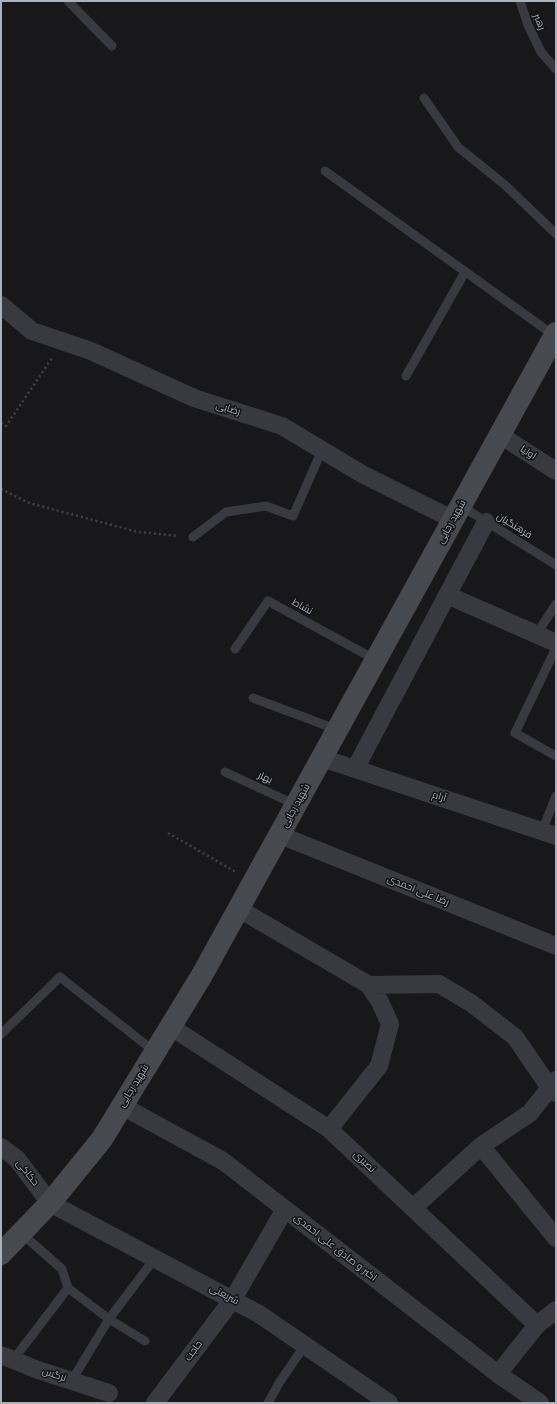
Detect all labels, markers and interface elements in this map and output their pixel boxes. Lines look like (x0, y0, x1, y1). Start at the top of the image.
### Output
street label: رهبر (530, 12, 548, 32)
street label: رضایی (214, 400, 242, 418)
street label: اولیا (518, 443, 538, 463)
street label: شهید رجایی (435, 498, 469, 546)
street label: فرهنگیان (494, 510, 534, 542)
street label: نشاط (290, 596, 314, 618)
street label: بهار (256, 769, 274, 787)
street label: شهید رجایی (279, 782, 313, 830)
street label: آرام (430, 789, 448, 805)
street label: رضا علی احمدی (385, 873, 451, 909)
street label: شهید رجایی (116, 1062, 152, 1110)
street label: نصیری (350, 1149, 378, 1175)
street label: حکاکی (13, 1157, 41, 1189)
street label: اکبر و صادق علی احمدی (291, 1212, 379, 1284)
street label: شریعتی (207, 1282, 241, 1308)
street label: حاجت (183, 1339, 205, 1363)
street label: نرگس (40, 1365, 68, 1385)

